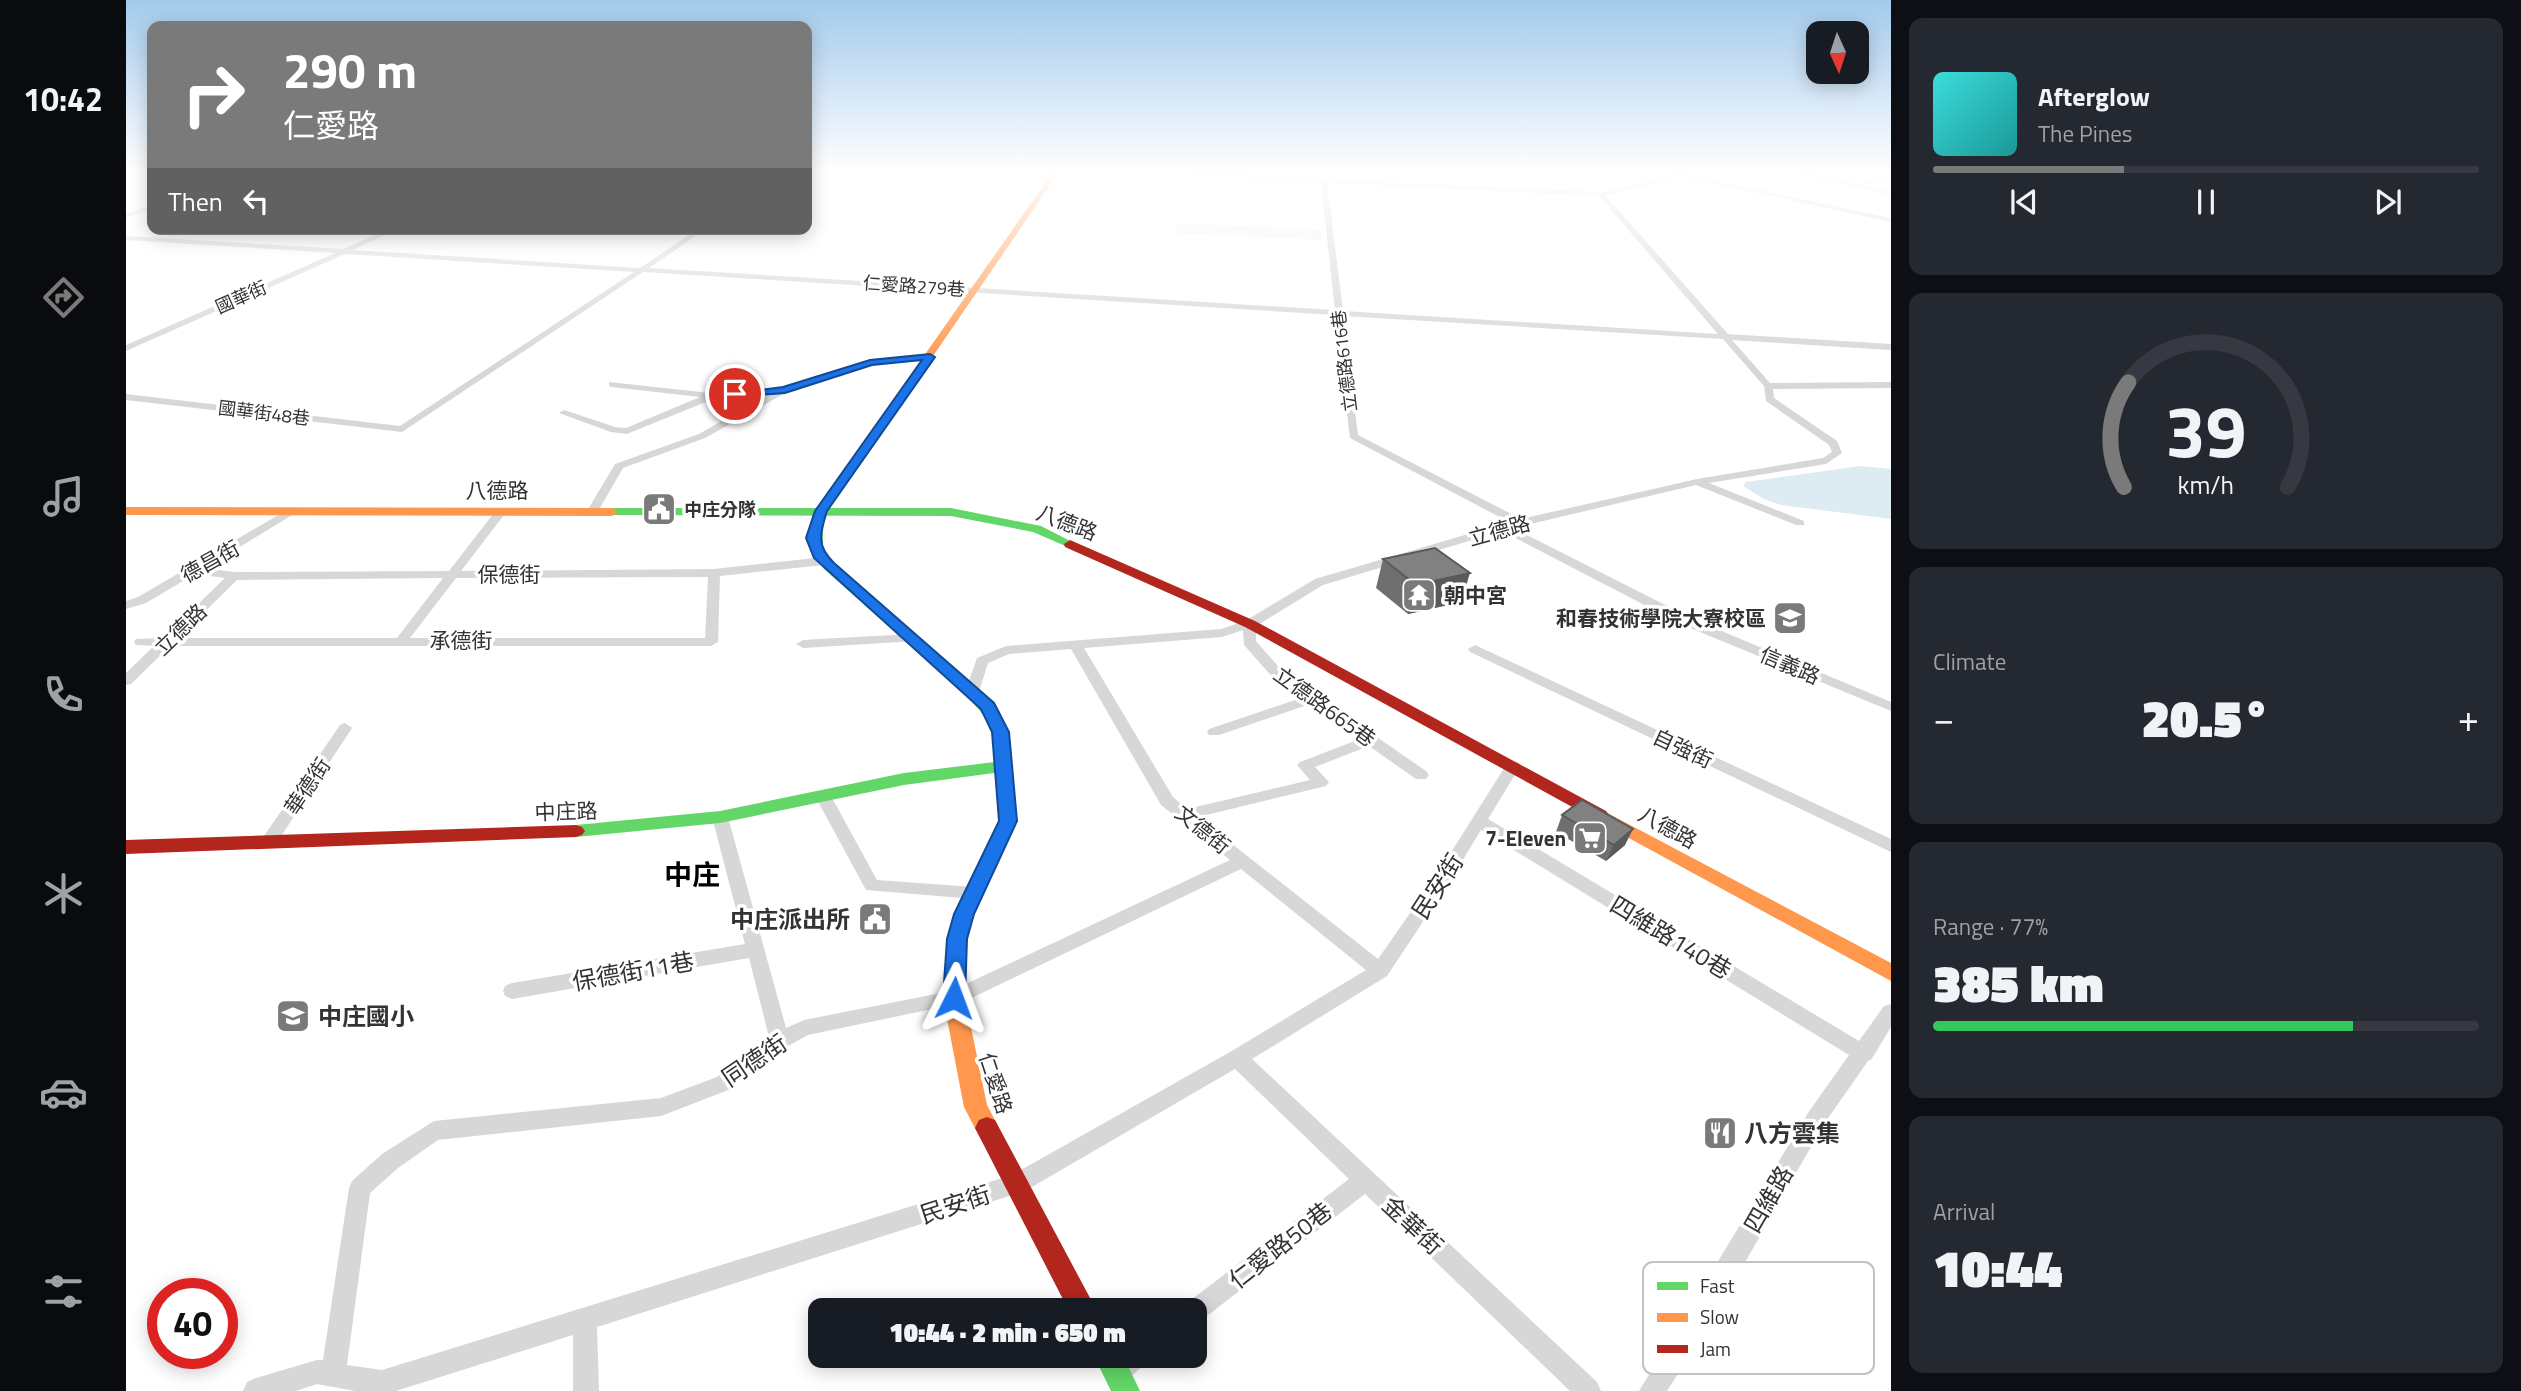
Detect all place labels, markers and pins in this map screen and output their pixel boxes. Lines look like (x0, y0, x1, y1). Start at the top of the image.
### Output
pin (705, 364, 765, 424)
public building icon: 中庄分隊 (640, 490, 678, 528)
place label: 中庄分隊 (684, 496, 756, 523)
temple icon: 朝中宮 (1400, 576, 1438, 614)
place label: 朝中宮 (1444, 579, 1507, 611)
school or university icon: 和春技術學院大寮校區 (1771, 599, 1809, 637)
place label: 和春技術學院大寮校區 (1556, 602, 1766, 634)
supermarket icon: 7-Eleven (1571, 819, 1609, 857)
place label: 7-Eleven (1485, 822, 1566, 854)
public building icon: 中庄派出所 (856, 900, 894, 938)
place label: 中庄派出所 (730, 901, 850, 937)
school or university icon: 中庄國小 (274, 997, 312, 1035)
place label: 中庄國小 (318, 998, 414, 1034)
restaurant icon: 八方雲集 (1701, 1114, 1739, 1152)
place label: 八方雲集 (1744, 1115, 1840, 1151)

